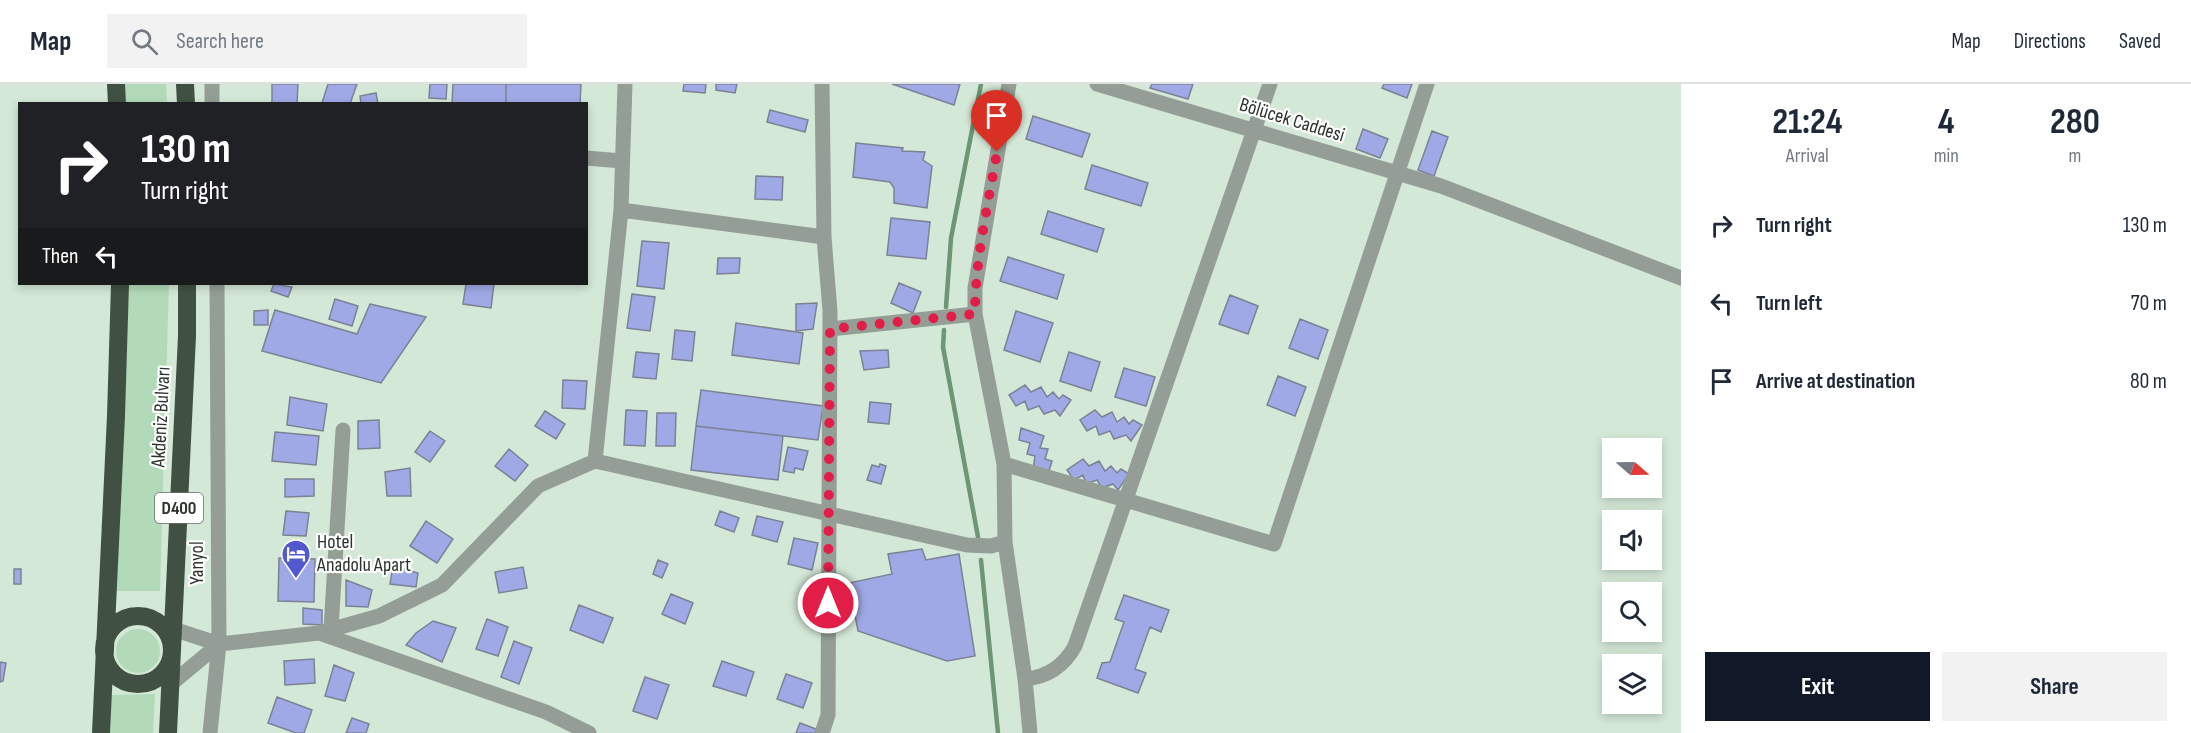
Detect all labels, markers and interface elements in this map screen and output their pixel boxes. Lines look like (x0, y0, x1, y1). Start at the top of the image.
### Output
search box (107, 14, 527, 68)
text: Map (30, 25, 71, 58)
icon: search (128, 25, 161, 58)
text: Search here (176, 28, 264, 55)
text: Map (1951, 29, 1981, 54)
text: Directions (2014, 29, 2086, 54)
text: Saved (2119, 29, 2161, 54)
pin (971, 90, 1022, 152)
street label: Bölücek Caddesi (1236, 93, 1348, 147)
icon: arrive (980, 99, 1013, 132)
text: 21:24 (1772, 101, 1843, 144)
text: 4 (1938, 101, 1955, 144)
text: 280 (2050, 101, 2100, 144)
text: 130 m (141, 124, 231, 175)
icon: right (42, 126, 120, 204)
text: Arrival (1786, 144, 1829, 168)
text: min (1934, 144, 1959, 168)
text: m (2068, 144, 2081, 168)
text: Turn right (141, 175, 228, 207)
icon: right (1705, 209, 1738, 242)
text: Turn right (1756, 212, 1832, 239)
text: 130 m (2123, 212, 2167, 239)
icon: left (90, 240, 123, 273)
text: Then (42, 243, 78, 270)
icon: left (1705, 287, 1738, 320)
text: Turn left (1756, 290, 1822, 317)
text: 70 m (2131, 290, 2167, 317)
icon: arrive (1705, 365, 1738, 398)
street label: Akdeniz Bulvarı (146, 366, 176, 469)
text: Arrive at destination (1756, 368, 1915, 395)
text: 80 m (2130, 368, 2167, 395)
north arrow (1602, 438, 1662, 498)
map controls (1602, 438, 1662, 714)
road number: D400 (155, 493, 203, 523)
button: sound (1602, 510, 1662, 570)
place label: Hotel Anadolu Apart (316, 530, 411, 577)
hotel icon: Hotel Anadolu Apart (280, 538, 312, 580)
street label: Yanyol (185, 541, 209, 585)
position arrow (796, 571, 860, 635)
button: search (1602, 582, 1662, 642)
button: Exit (1705, 652, 1930, 721)
button: Share (1942, 652, 2167, 721)
button: layers (1602, 654, 1662, 714)

